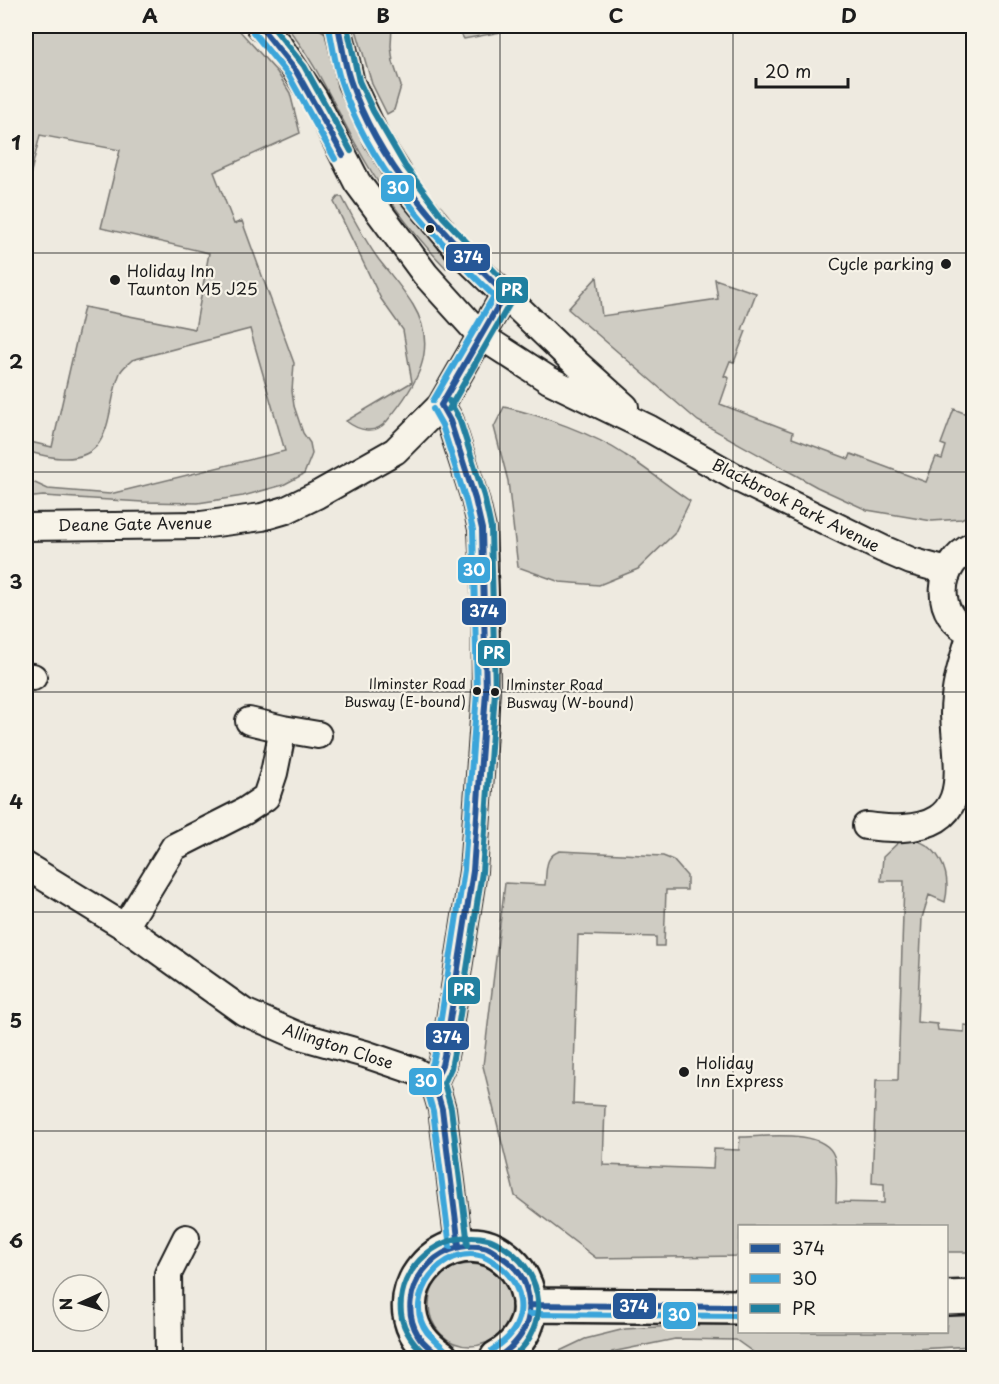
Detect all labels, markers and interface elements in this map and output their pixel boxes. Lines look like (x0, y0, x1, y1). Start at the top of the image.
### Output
text: A (142, 0, 158, 30)
text: B (376, 0, 390, 30)
text: C (608, 0, 624, 30)
text: D (841, 0, 857, 30)
scale bar (756, 51, 848, 89)
text: 20 m (765, 57, 811, 84)
text: 1 (11, 127, 21, 157)
line badge: 30 (380, 174, 415, 203)
text: 30 (387, 175, 409, 199)
unlabelled marker (424, 223, 436, 235)
line badge: 374 (445, 243, 491, 272)
text: 374 (453, 244, 483, 268)
place label: Cycle parking (828, 251, 934, 275)
marker: Cycle parking (939, 257, 953, 271)
place label: Holiday Inn Taunton M5 J25 (127, 258, 258, 300)
marker: Holiday Inn Taunton M5 J25 (108, 273, 122, 287)
line badge: PR (495, 276, 529, 304)
text: PR (501, 277, 523, 301)
text: 2 (9, 346, 23, 376)
street label: Blackbrook Park Avenue (708, 451, 885, 557)
street label: Deane Gate Avenue (58, 510, 212, 536)
line badge: 30 (457, 556, 491, 584)
text: 30 (463, 557, 485, 581)
text: 3 (9, 566, 23, 596)
line badge: 374 (461, 597, 507, 626)
text: 374 (469, 598, 499, 622)
line badge: PR (477, 639, 511, 667)
text: PR (483, 640, 505, 664)
place label: Ilminster Road Busway (E-bound) (344, 673, 466, 712)
place label: Ilminster Road Busway (W-bound) (506, 674, 634, 713)
marker: Ilminster Road Busway (E-bound) (471, 685, 483, 697)
marker: Ilminster Road Busway (W-bound) (489, 686, 501, 698)
text: 4 (9, 786, 23, 816)
line badge: PR (447, 976, 481, 1005)
text: PR (453, 977, 475, 1001)
text: 5 (10, 1005, 22, 1035)
street label: Allington Close (280, 1016, 397, 1074)
line badge: 374 (425, 1022, 470, 1051)
text: 374 (432, 1024, 462, 1048)
place label: Holiday Inn Express (696, 1050, 783, 1092)
marker: Holiday Inn Express (677, 1065, 691, 1079)
line badge: 30 (408, 1067, 443, 1096)
text: 30 (415, 1068, 437, 1092)
text: 6 (9, 1225, 23, 1255)
legend (738, 1225, 948, 1333)
text: 374 (792, 1234, 825, 1261)
text: 30 (792, 1264, 817, 1291)
north arrow (51, 1273, 111, 1333)
line badge: 374 (612, 1292, 657, 1320)
text: 374 (619, 1293, 649, 1317)
text: PR (792, 1294, 816, 1321)
text: N (53, 1297, 77, 1311)
line badge: 30 (662, 1301, 697, 1330)
text: 30 (668, 1302, 690, 1326)

